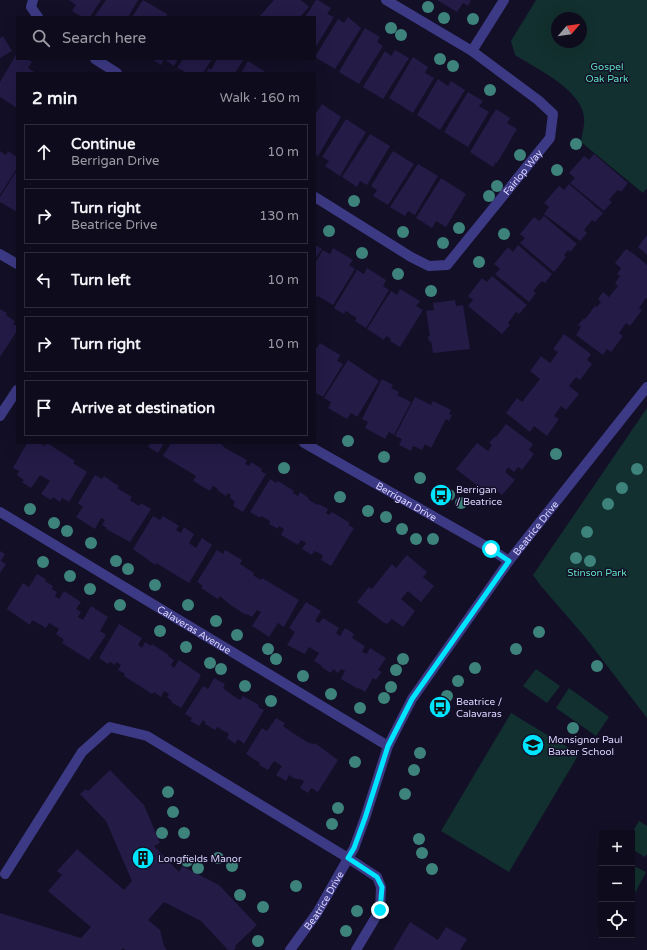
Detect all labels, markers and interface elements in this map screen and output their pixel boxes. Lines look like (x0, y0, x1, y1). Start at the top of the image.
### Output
north arrow (551, 12, 587, 48)
search box (16, 16, 316, 60)
icon: search (30, 27, 52, 49)
text: Search here (62, 29, 146, 47)
park label: Gospel Oak Park (585, 61, 629, 85)
text: 2 min (32, 88, 77, 109)
text: Walk · 160 m (220, 90, 300, 106)
text: Continue (71, 135, 135, 153)
icon: ahead (33, 141, 55, 163)
text: 10 m (267, 144, 299, 160)
street label: Fairlop Way (501, 147, 546, 198)
text: Berrigan Drive (71, 153, 159, 169)
text: Turn right (71, 199, 141, 217)
icon: right (33, 205, 55, 227)
text: 130 m (259, 208, 299, 224)
text: Beatrice Drive (71, 217, 157, 233)
icon: left (33, 269, 55, 291)
text: Turn left (71, 271, 131, 289)
text: 10 m (267, 272, 299, 288)
icon: right (33, 333, 55, 355)
text: Turn right (71, 335, 141, 353)
text: 10 m (267, 336, 299, 352)
icon: arrive (33, 397, 55, 419)
text: Arrive at destination (71, 399, 215, 417)
street label: Berrigan Drive (374, 480, 439, 524)
bus stop icon: Berrigan / Beatrice (428, 482, 454, 508)
place label: Berrigan / Beatrice (456, 484, 502, 508)
street label: Beatrice Drive (511, 498, 562, 558)
route start (482, 540, 500, 558)
park label: Stinson Park (567, 567, 627, 579)
street label: Calaveras Avenue (155, 603, 233, 657)
bus stop icon: Beatrice / Calavaras (427, 694, 453, 720)
place label: Beatrice / Calavaras (456, 696, 502, 720)
school or university icon: Monsignor Paul Baxter School (520, 732, 546, 758)
place label: Monsignor Paul Baxter School (548, 734, 623, 758)
map controls (599, 830, 635, 938)
button: + (599, 830, 635, 866)
building icon: Longfields Manor (130, 845, 156, 871)
place label: Longfields Manor (158, 853, 242, 865)
button: − (599, 866, 635, 902)
street label: Beatrice Drive (302, 869, 347, 933)
route end (371, 901, 389, 919)
button: locate (599, 902, 635, 938)

